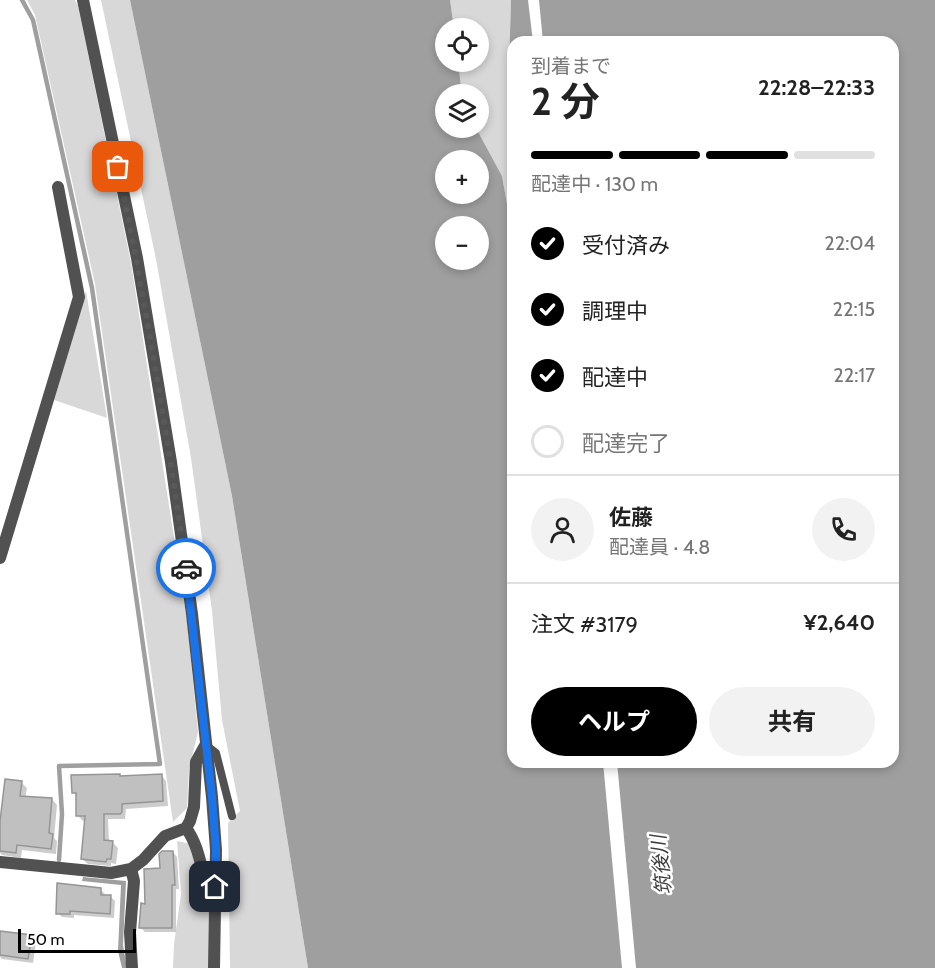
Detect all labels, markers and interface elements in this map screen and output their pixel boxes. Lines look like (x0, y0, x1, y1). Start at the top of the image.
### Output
map controls (435, 18, 489, 270)
button: locate (435, 18, 489, 72)
text: 到着まで (531, 54, 611, 78)
text: 22:28–22:33 (758, 74, 875, 101)
text: 2 分 (531, 77, 599, 125)
button: layers (435, 84, 489, 138)
pin (92, 141, 143, 192)
icon: bag (101, 150, 134, 183)
button: + (435, 150, 489, 204)
text: 配達中 · 130 m (531, 172, 658, 196)
button: − (435, 216, 489, 270)
icon: check (531, 227, 564, 260)
text: 22:04 (824, 231, 875, 255)
text: 受付済み (582, 232, 670, 259)
icon: check (531, 293, 564, 326)
text: 22:15 (833, 297, 875, 321)
text: 調理中 (582, 298, 648, 325)
icon: check (531, 359, 564, 392)
text: 22:17 (833, 363, 875, 387)
text: 配達中 (582, 364, 648, 391)
text: 配達完了 (582, 430, 670, 457)
button: person (531, 498, 594, 561)
button: phone (812, 498, 875, 561)
text: 佐藤 (609, 504, 653, 531)
text: 配達員 · 4.8 (609, 535, 710, 559)
courier (156, 538, 216, 598)
icon: car (170, 552, 203, 585)
text: ¥2,640 (803, 609, 875, 636)
text: 注文 #3179 (531, 611, 638, 638)
button: ヘルプ (531, 687, 697, 756)
button: 共有 (709, 687, 875, 756)
water label: 筑後川 (646, 832, 676, 896)
pin (189, 861, 240, 912)
icon: home (198, 870, 231, 903)
scale bar (18, 926, 136, 954)
text: 50 m (27, 930, 64, 949)

